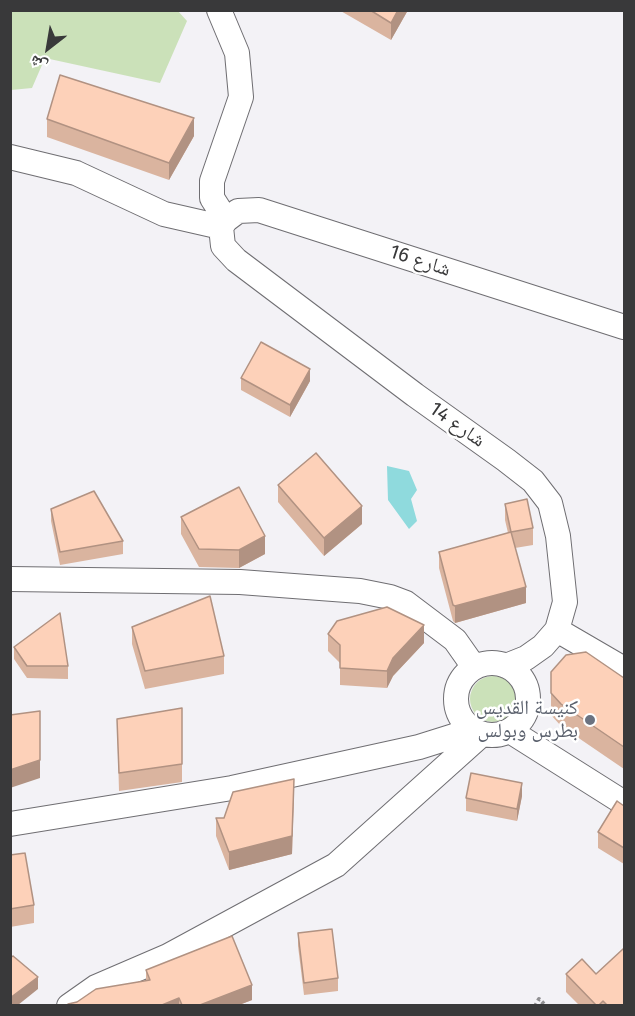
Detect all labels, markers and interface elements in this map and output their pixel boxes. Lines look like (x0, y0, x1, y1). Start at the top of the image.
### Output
north arrow (18, 18, 78, 78)
text: ش (26, 51, 51, 76)
street label: شارع 16 (387, 240, 453, 282)
street label: شارع 14 (424, 397, 490, 453)
place label: كنيسة القديس بطرس وبولس (476, 696, 578, 743)
marker: كنيسة القديس بطرس وبولس (583, 713, 597, 727)

